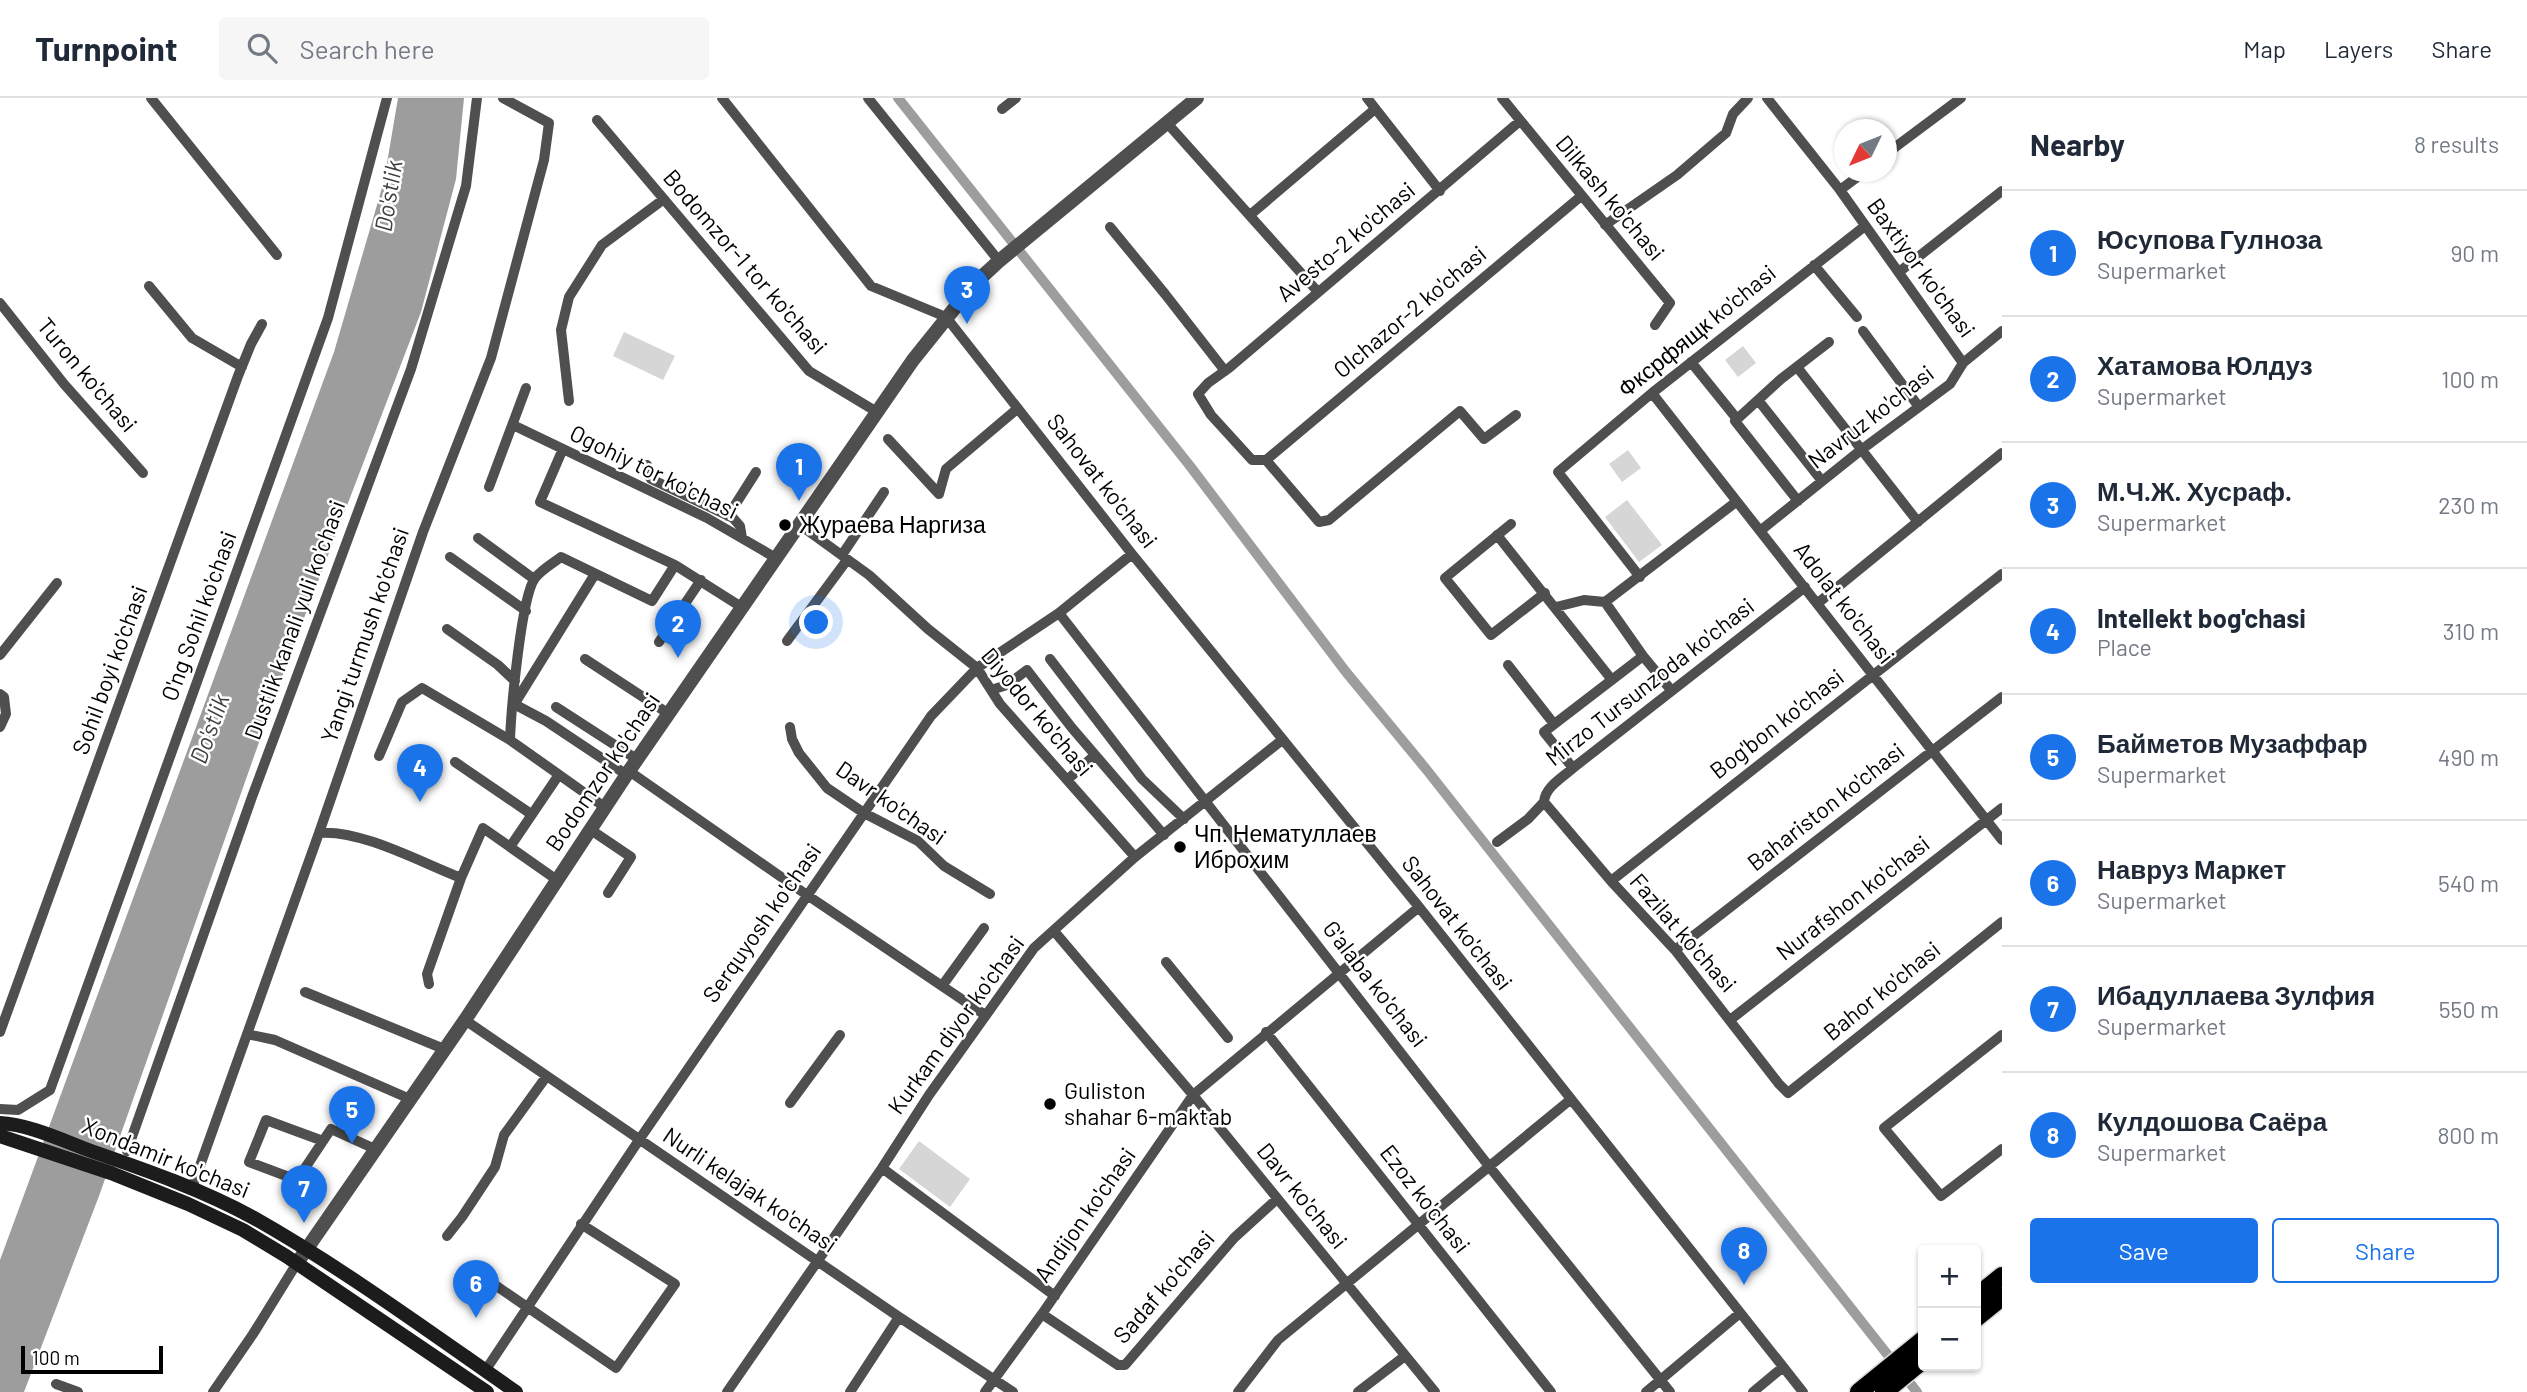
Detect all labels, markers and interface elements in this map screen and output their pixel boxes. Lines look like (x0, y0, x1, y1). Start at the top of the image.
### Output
search box (219, 17, 709, 80)
text: Turnpoint (35, 28, 177, 68)
icon: search (243, 29, 281, 67)
text: Search here (299, 33, 435, 64)
text: Map (2243, 34, 2286, 63)
text: Layers (2324, 34, 2393, 63)
text: Share (2431, 34, 2492, 63)
north arrow (1834, 119, 1897, 182)
text: Nearby (2030, 126, 2125, 162)
street label: Dilkash ko'chasi (1550, 129, 1671, 266)
text: 8 results (2414, 130, 2499, 158)
water label: Do'stlik (368, 158, 408, 234)
street label: Bodomzor-1 tor ko'chasi (658, 163, 834, 359)
street label: Avesto-2 ko'chasi (1271, 175, 1420, 307)
street label: Baxtiyor ko'chasi (1862, 192, 1982, 342)
text: Юсупова Гулноза (2097, 223, 2322, 254)
street label: Olchazor-2 ko'chasi (1327, 239, 1492, 383)
text: 1 (2049, 239, 2057, 267)
text: 90 m (2450, 239, 2499, 267)
text: Supermarket (2097, 256, 2227, 284)
street label: Фксрфящк ko'chasi (1612, 258, 1781, 402)
pin: 3 (944, 266, 990, 324)
street label: Turon ko'chasi (32, 312, 144, 437)
text: Хатамова Юлдуз (2097, 349, 2313, 380)
street label: Navruz ko'chasi (1802, 358, 1939, 474)
text: 2 (2047, 365, 2059, 393)
text: 100 m (2441, 365, 2499, 393)
text: Supermarket (2097, 382, 2227, 410)
street label: Sahovat ko'chasi (1042, 408, 1164, 553)
street label: Ogohiy tor ko'chasi (566, 418, 743, 524)
pin: 1 (776, 443, 822, 501)
text: М.Ч.Ж. Хусраф. (2097, 475, 2292, 506)
text: 3 (2047, 491, 2059, 519)
text: 230 m (2438, 491, 2499, 519)
street label: Dustlik kanali yuli ko'chasi (238, 496, 350, 743)
text: Supermarket (2097, 508, 2227, 536)
place label: Жураева Наргиза (799, 510, 986, 538)
marker: Жураева Наргиза (777, 517, 793, 533)
street label: Yangi turmush ko'chasi (314, 523, 414, 746)
street label: O'ng Sohil ko'chasi (154, 527, 242, 704)
street label: Adolat ko'chasi (1789, 536, 1901, 669)
street label: Sohil boyi ko'chasi (65, 581, 153, 758)
street label: Mirzo Tursunzoda ko'chasi (1540, 591, 1759, 771)
pin: 2 (655, 600, 701, 658)
text: Intellekt bog'chasi (2097, 602, 2306, 633)
your location (799, 605, 833, 639)
text: 4 (2046, 617, 2060, 645)
text: 310 m (2443, 617, 2499, 645)
text: Place (2097, 633, 2152, 661)
street label: Diyodor ko'chasi (976, 641, 1100, 781)
street label: Bog'bon ko'chasi (1704, 662, 1849, 784)
street label: Bodomzor ko'chasi (539, 687, 666, 856)
water label: Do'stlik (183, 689, 235, 767)
text: Байметов Музаффар (2097, 727, 2368, 758)
street label: Bahariston ko'chasi (1741, 736, 1909, 876)
text: 5 (2047, 743, 2059, 771)
text: 490 m (2438, 743, 2499, 771)
pin: 4 (397, 744, 443, 802)
street label: Davr ko'chasi (831, 754, 952, 850)
text: Supermarket (2097, 760, 2227, 788)
place label: Чп. Нематуллаев Иброхим (1194, 819, 1377, 873)
street label: Nurafshon ko'chasi (1770, 829, 1935, 966)
street label: Serquyosh ko'chasi (696, 837, 827, 1007)
marker: Чп. Нематуллаев Иброхим (1172, 839, 1188, 855)
street label: Sahovat ko'chasi (1397, 850, 1519, 995)
text: Навруз Маркет (2097, 853, 2286, 884)
street label: Fazilat ko'chasi (1625, 867, 1743, 998)
text: 6 (2047, 869, 2059, 897)
text: 540 m (2438, 869, 2499, 897)
text: Supermarket (2097, 886, 2227, 914)
street label: G'alaba ko'chasi (1318, 914, 1434, 1052)
street label: Kurkam diyor ko'chasi (881, 930, 1029, 1119)
street label: Bahor ko'chasi (1817, 935, 1945, 1046)
text: Ибадуллаева Зулфия (2097, 979, 2375, 1010)
text: 7 (2047, 995, 2059, 1023)
text: 550 m (2439, 995, 2499, 1023)
text: Supermarket (2097, 1012, 2227, 1040)
place label: Guliston shahar 6-maktab (1064, 1076, 1232, 1130)
pin: 5 (329, 1086, 375, 1144)
marker: Guliston shahar 6-maktab (1042, 1096, 1058, 1112)
text: Кулдошова Саёра (2097, 1105, 2327, 1136)
street label: Xondamir ko'chasi (78, 1111, 254, 1203)
street label: Nurli kelajak ko'chasi (658, 1120, 843, 1258)
text: 8 (2047, 1121, 2059, 1149)
text: 800 m (2437, 1121, 2499, 1149)
street label: Davr ko'chasi (1252, 1137, 1354, 1254)
text: Supermarket (2097, 1138, 2227, 1166)
street label: Ezoz ko'chasi (1375, 1139, 1477, 1258)
street label: Andijon ko'chasi (1027, 1142, 1141, 1287)
pin: 7 (281, 1165, 327, 1223)
button: Save (2030, 1218, 2258, 1283)
button: Share (2272, 1218, 2499, 1283)
street label: Sadaf ko'chasi (1107, 1224, 1220, 1349)
pin: 8 (1721, 1227, 1767, 1285)
map controls (1918, 1245, 1981, 1371)
button: + (1918, 1245, 1981, 1308)
pin: 6 (453, 1260, 499, 1318)
button: − (1918, 1308, 1981, 1371)
scale bar (21, 1343, 163, 1375)
text: 100 m (32, 1346, 80, 1369)

